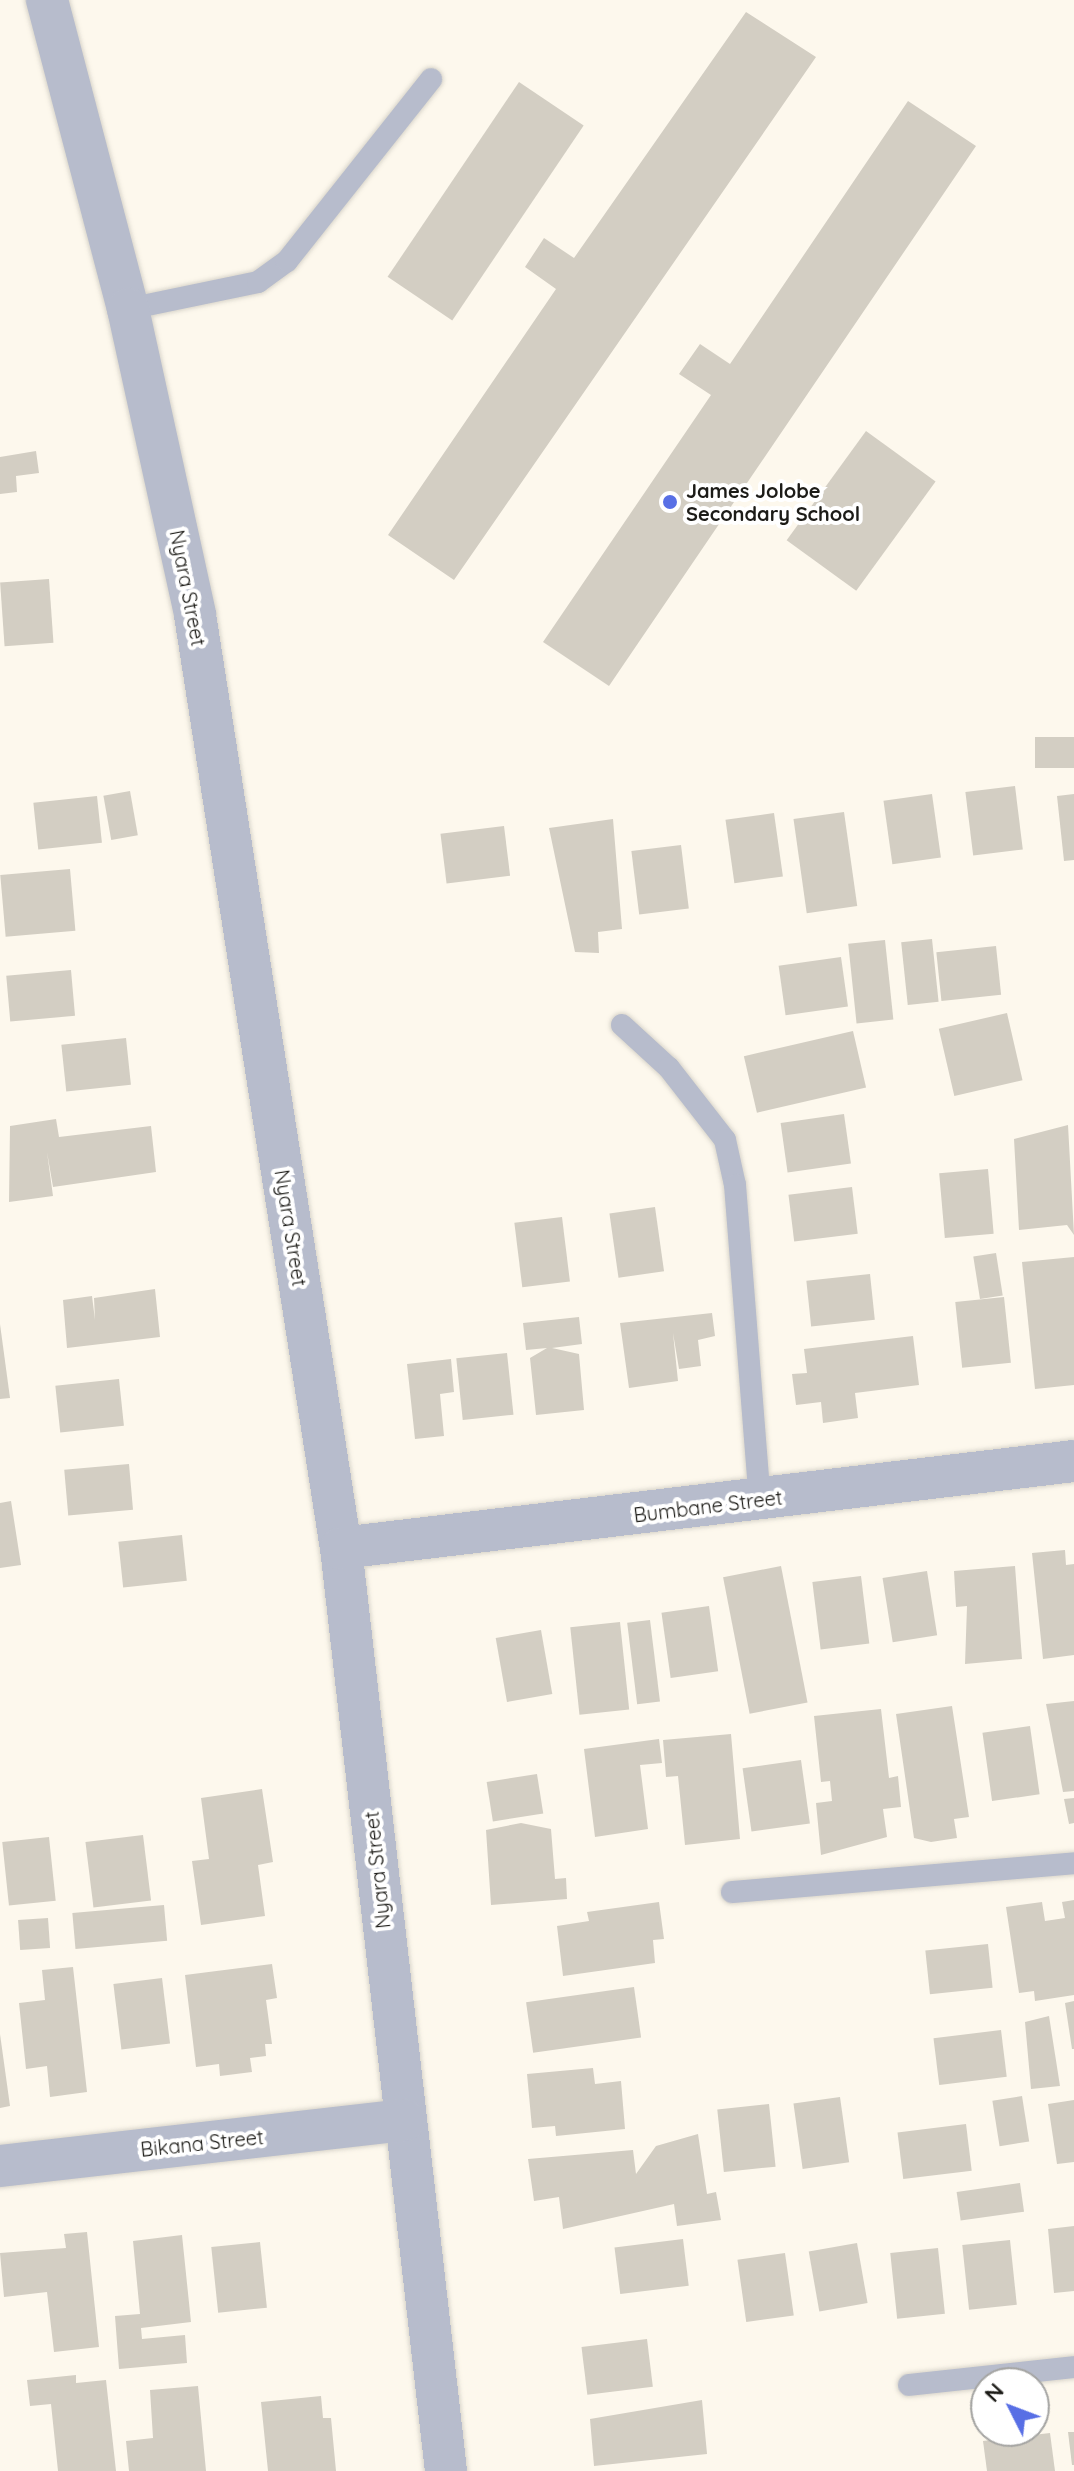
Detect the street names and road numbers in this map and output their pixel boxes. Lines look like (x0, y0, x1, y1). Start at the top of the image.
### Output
street label: Nyara Street (165, 528, 211, 648)
street label: Nyara Street (270, 1168, 312, 1288)
street label: Bumbane Street (632, 1485, 784, 1527)
street label: Nyara Street (359, 1810, 395, 1930)
street label: Bikana Street (139, 2125, 265, 2161)

